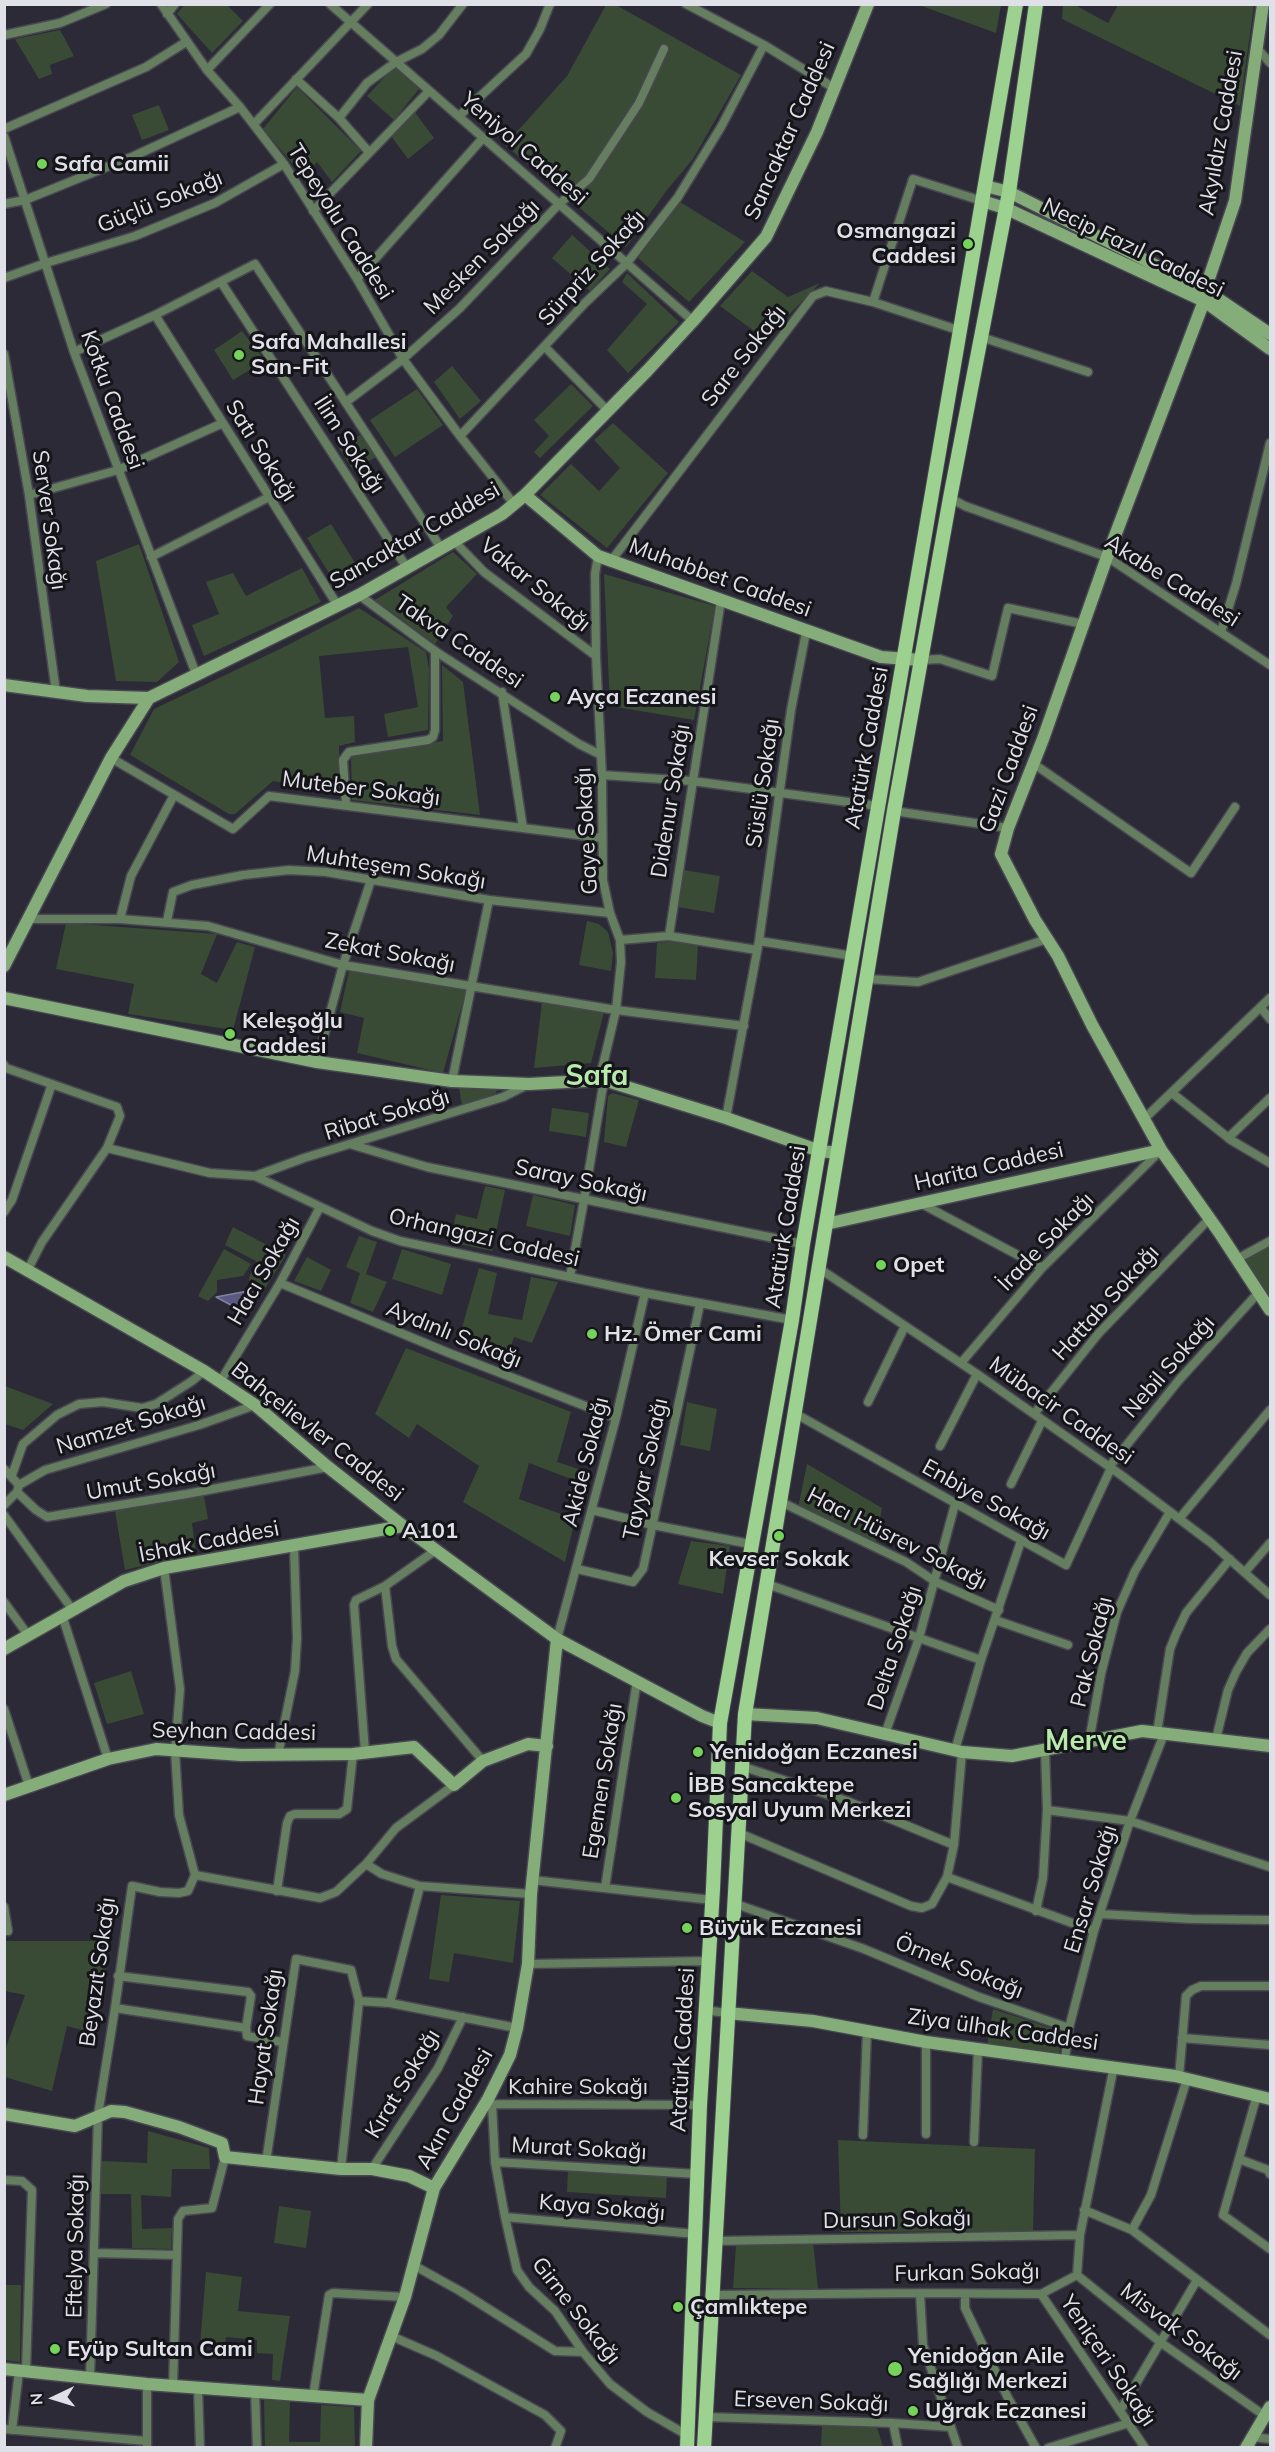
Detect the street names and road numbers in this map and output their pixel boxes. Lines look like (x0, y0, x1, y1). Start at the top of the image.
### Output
street label: Sancaktar Caddesi (739, 38, 841, 224)
street label: Akyıldız Caddesi (1193, 48, 1249, 218)
street label: Yeniyol Caddesi (455, 87, 593, 211)
street label: Tepeyolu Caddesi (281, 139, 399, 305)
street label: Güçlü Sokağı (94, 165, 226, 239)
street label: Necip Fazıl Caddesi (1038, 193, 1228, 303)
street label: Mesken Sokağı (419, 194, 545, 320)
street label: Sürpriz Sokağı (533, 204, 651, 332)
street label: Sare Sokağı (696, 300, 792, 412)
street label: Kotku Caddesi (75, 327, 149, 473)
street label: İlim Sokağı (308, 392, 390, 498)
street label: Satı Sokağı (219, 395, 303, 507)
street label: Server Sokağı (26, 448, 72, 592)
street label: Sancaktar Caddesi (325, 477, 505, 595)
street label: Akabe Caddesi (1100, 529, 1244, 633)
street label: Vakar Sokağı (474, 532, 596, 638)
street label: Muhabbet Caddesi (625, 533, 815, 623)
street label: Takva Caddesi (390, 590, 528, 694)
street label: Atatürk Caddesi (840, 665, 894, 831)
street label: Gazi Caddesi (974, 701, 1044, 837)
street label: Süslü Sokağı (741, 717, 785, 849)
street label: Didenur Sokağı (646, 722, 696, 880)
street label: Muteber Sokağı (280, 766, 442, 812)
street label: Gaye Sokağı (570, 767, 604, 895)
street label: Muhteşem Sokağı (304, 841, 488, 895)
street label: Zekat Sokağı (323, 927, 457, 979)
street label: Ribat Sokağı (321, 1083, 453, 1147)
street label: Harita Caddesi (912, 1137, 1066, 1197)
street label: Atatürk Caddesi (760, 1144, 812, 1310)
street label: Saray Sokağı (512, 1154, 650, 1208)
street label: İrade Sokağı (992, 1187, 1100, 1297)
street label: Orhangazi Caddesi (386, 1203, 582, 1273)
street label: Hacı Sokağı (222, 1212, 306, 1330)
street label: Hattab Sokağı (1047, 1240, 1165, 1366)
street label: Aydınlı Sokağı (382, 1296, 526, 1374)
street label: Nebil Sokağı (1117, 1310, 1221, 1424)
street label: Mübacir Caddesi (984, 1351, 1138, 1471)
street label: Bahçelievler Caddesi (226, 1357, 408, 1507)
street label: Namzet Sokağı (53, 1390, 209, 1460)
street label: Akide Sokağı (557, 1394, 615, 1530)
street label: Tayyar Sokağı (618, 1396, 674, 1542)
street label: Enbiye Sokağı (917, 1454, 1055, 1546)
street label: Umut Sokağı (84, 1458, 218, 1506)
street label: Hacı Hüsrev Sokağı (803, 1482, 991, 1596)
street label: İshak Caddesi (137, 1515, 281, 1569)
street label: Delta Sokağı (862, 1582, 928, 1714)
street label: Pak Sokağı (1065, 1594, 1119, 1710)
street label: Egemen Sokağı (578, 1701, 628, 1861)
street label: Seyhan Caddesi (152, 1717, 316, 1747)
street label: Ensar Sokağı (1059, 1822, 1123, 1956)
street label: Beyazıt Sokağı (74, 1896, 122, 2048)
street label: Örnek Sokağı (891, 1929, 1027, 2005)
street label: Hayat Sokağı (243, 1967, 289, 2107)
street label: Atatürk Caddesi (666, 1967, 700, 2133)
street label: Ziya ülhak Caddesi (906, 2004, 1100, 2056)
street label: Kırat Sokağı (360, 2025, 446, 2143)
street label: Akın Caddesi (411, 2044, 499, 2174)
street label: Kahire Sokağı (508, 2074, 648, 2100)
street label: Murat Sokağı (511, 2132, 647, 2166)
street label: Eftelya Sokağı (62, 2174, 90, 2318)
street label: Kaya Sokağı (538, 2189, 666, 2227)
street label: Dursun Sokağı (823, 2206, 971, 2234)
street label: Girne Sokağı (526, 2252, 626, 2370)
street label: Furkan Sokağı (894, 2259, 1040, 2287)
street label: Misvak Sokağı (1115, 2278, 1247, 2386)
street label: Yeniçeri Sokağı (1054, 2290, 1162, 2432)
street label: Erseven Sokağı (733, 2386, 889, 2418)

